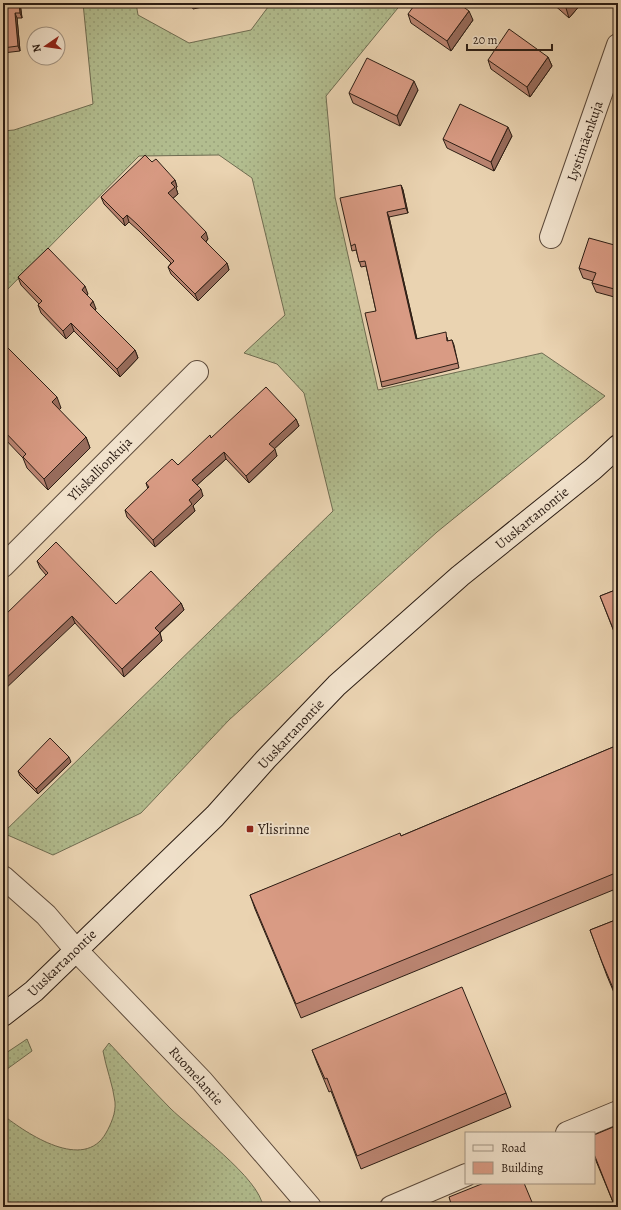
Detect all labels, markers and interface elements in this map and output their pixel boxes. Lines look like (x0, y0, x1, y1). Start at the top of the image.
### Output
north arrow (26, 26, 66, 66)
scale bar (467, 26, 552, 52)
text: 20 m (473, 32, 497, 48)
text: N (29, 43, 45, 54)
street label: Lystimäenkuja (562, 98, 608, 184)
street label: Yliskallionkuja (63, 432, 137, 506)
street label: Uuskartanontie (491, 482, 573, 554)
street label: Uuskartanontie (253, 695, 329, 773)
place label: Ylisrinne (257, 820, 310, 839)
marker: Ylisrinne (245, 824, 255, 834)
street label: Uuskartanontie (23, 925, 101, 1001)
street label: Ruomelantie (164, 1042, 228, 1110)
legend (465, 1132, 595, 1184)
text: Road (501, 1140, 527, 1156)
text: Building (501, 1160, 543, 1176)

